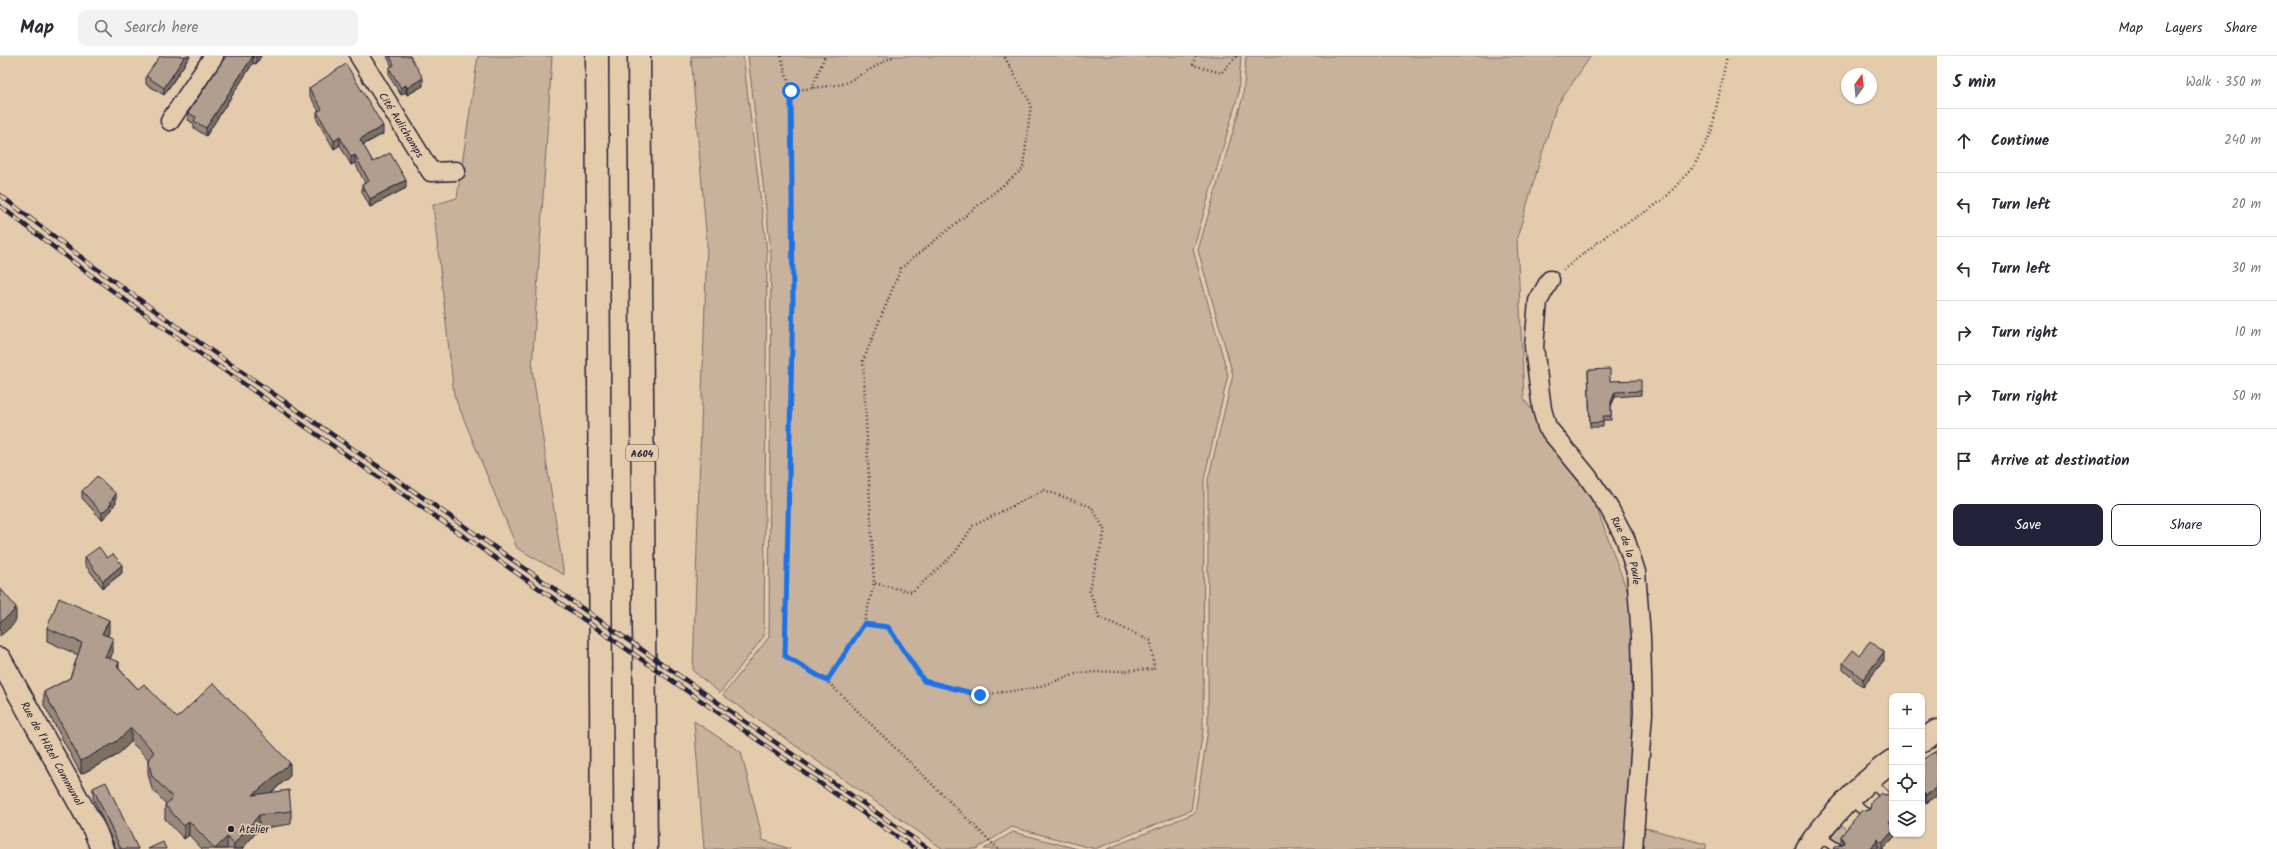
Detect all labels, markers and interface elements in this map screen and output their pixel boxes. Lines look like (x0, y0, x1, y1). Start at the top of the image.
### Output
search box (78, 10, 358, 46)
text: Map (20, 13, 54, 43)
text: Search here (124, 16, 198, 40)
icon: search (92, 17, 114, 39)
text: Map (2119, 17, 2143, 39)
text: Layers (2165, 17, 2203, 39)
text: Share (2225, 17, 2257, 39)
north arrow (1841, 68, 1877, 104)
text: 5 min (1953, 69, 1996, 96)
text: Walk · 350 m (2185, 72, 2261, 93)
route start (782, 82, 800, 100)
street label: Cité Aulichamps (374, 89, 428, 162)
text: Continue (1991, 129, 2049, 153)
icon: ahead (1953, 130, 1975, 152)
text: 240 m (2224, 130, 2261, 151)
text: Turn left (1991, 193, 2051, 217)
icon: left (1953, 194, 1975, 216)
text: 20 m (2231, 194, 2261, 215)
text: Turn left (1991, 257, 2051, 281)
icon: left (1953, 258, 1975, 280)
text: 30 m (2232, 258, 2261, 279)
text: Turn right (1991, 321, 2058, 345)
icon: right (1953, 322, 1975, 344)
text: 10 m (2235, 322, 2261, 343)
text: Turn right (1991, 385, 2058, 409)
icon: right (1953, 386, 1975, 408)
text: 50 m (2232, 386, 2261, 407)
road number: A604 (626, 445, 658, 461)
text: Arrive at destination (1991, 449, 2130, 473)
icon: arrive (1953, 450, 1975, 472)
button: Save (1953, 504, 2103, 546)
button: Share (2111, 504, 2261, 546)
street label: Rue de la Poule (1605, 513, 1645, 585)
route end (971, 686, 989, 704)
map controls (1889, 693, 1925, 837)
button: + (1889, 693, 1925, 729)
street label: Rue de l'Hôtel Communal (15, 698, 88, 810)
button: − (1889, 729, 1925, 765)
button: locate (1889, 765, 1925, 801)
button: layers (1889, 801, 1925, 837)
place label: Atelier (239, 821, 270, 839)
marker: Atelier (226, 824, 236, 834)

